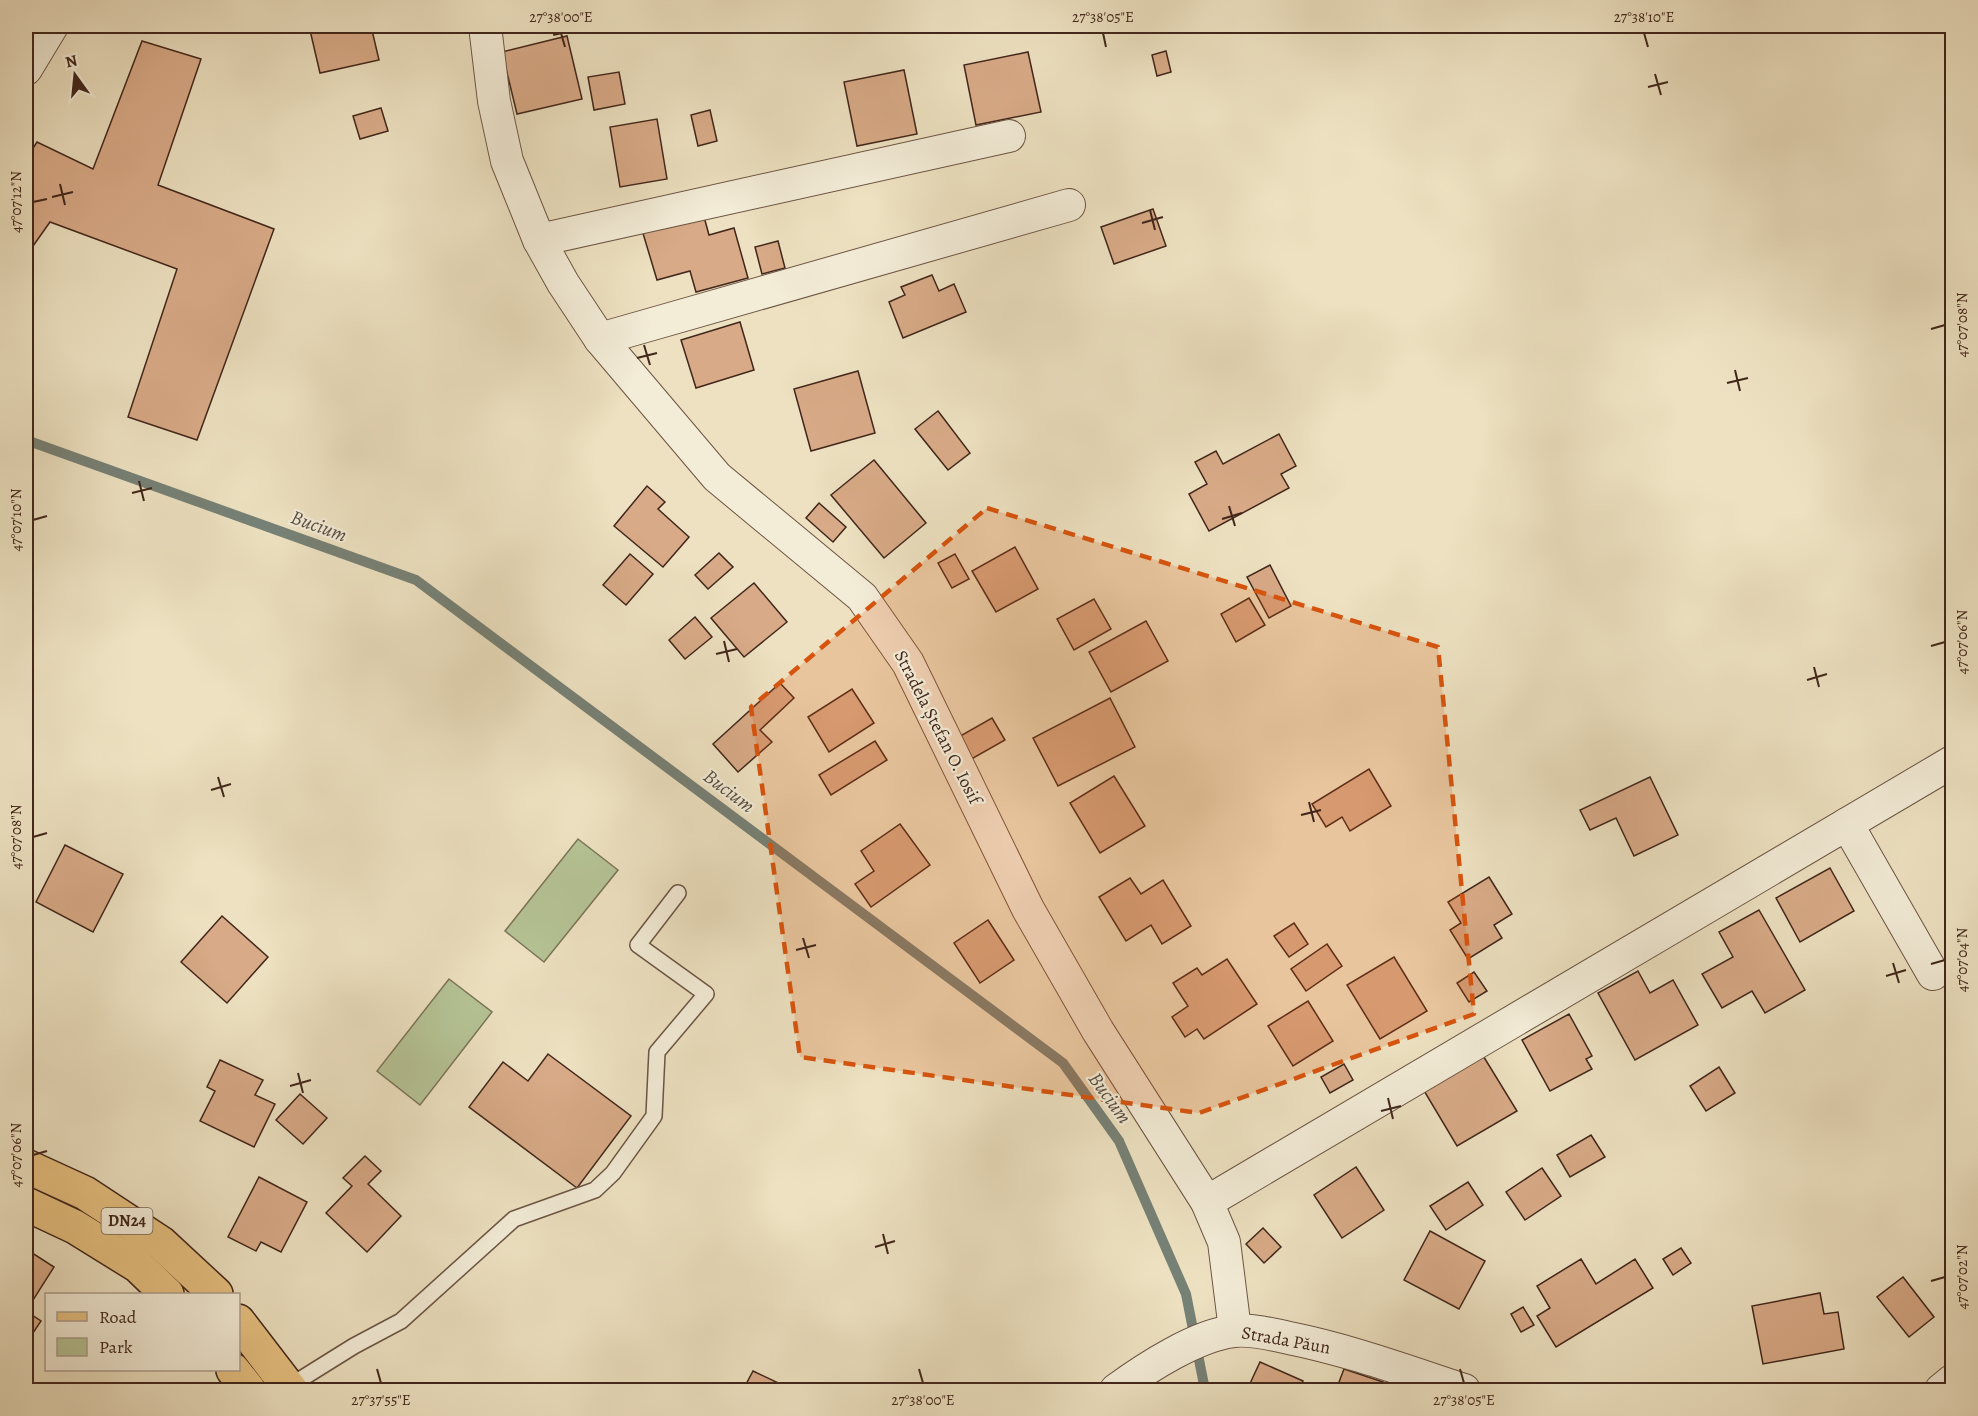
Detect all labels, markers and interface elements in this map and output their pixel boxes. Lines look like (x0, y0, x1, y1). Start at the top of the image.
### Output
text: 27°38'00"E (529, 7, 593, 27)
text: 27°38'05"E (1072, 7, 1134, 27)
text: 27°38'10"E (1614, 7, 1674, 27)
north arrow (45, 45, 105, 105)
text: N (63, 49, 80, 74)
text: 47°07'12"N (6, 171, 26, 233)
text: 47°07'08"N (1952, 292, 1972, 358)
text: 47°07'10"N (6, 488, 26, 551)
water label: Bucium (287, 503, 351, 549)
text: 47°07'06"N (1952, 609, 1972, 674)
street label: Stradela Ștefan O. Iosif (889, 646, 989, 811)
water label: Bucium (698, 763, 760, 819)
text: 47°07'08"N (6, 804, 26, 870)
text: 47°07'04"N (1952, 927, 1972, 992)
water label: Bucium (1082, 1067, 1138, 1129)
text: 47°07'06"N (6, 1122, 26, 1187)
road number: DN24 (102, 1208, 152, 1234)
text: 47°07'02"N (1952, 1244, 1972, 1309)
legend (45, 1293, 240, 1371)
text: Road (99, 1305, 137, 1329)
street label: Strada Păun (1240, 1320, 1332, 1360)
text: Park (99, 1335, 133, 1359)
text: 27°37'55"E (351, 1390, 411, 1410)
text: 27°38'00"E (891, 1390, 955, 1410)
text: 27°38'05"E (1433, 1390, 1495, 1410)

